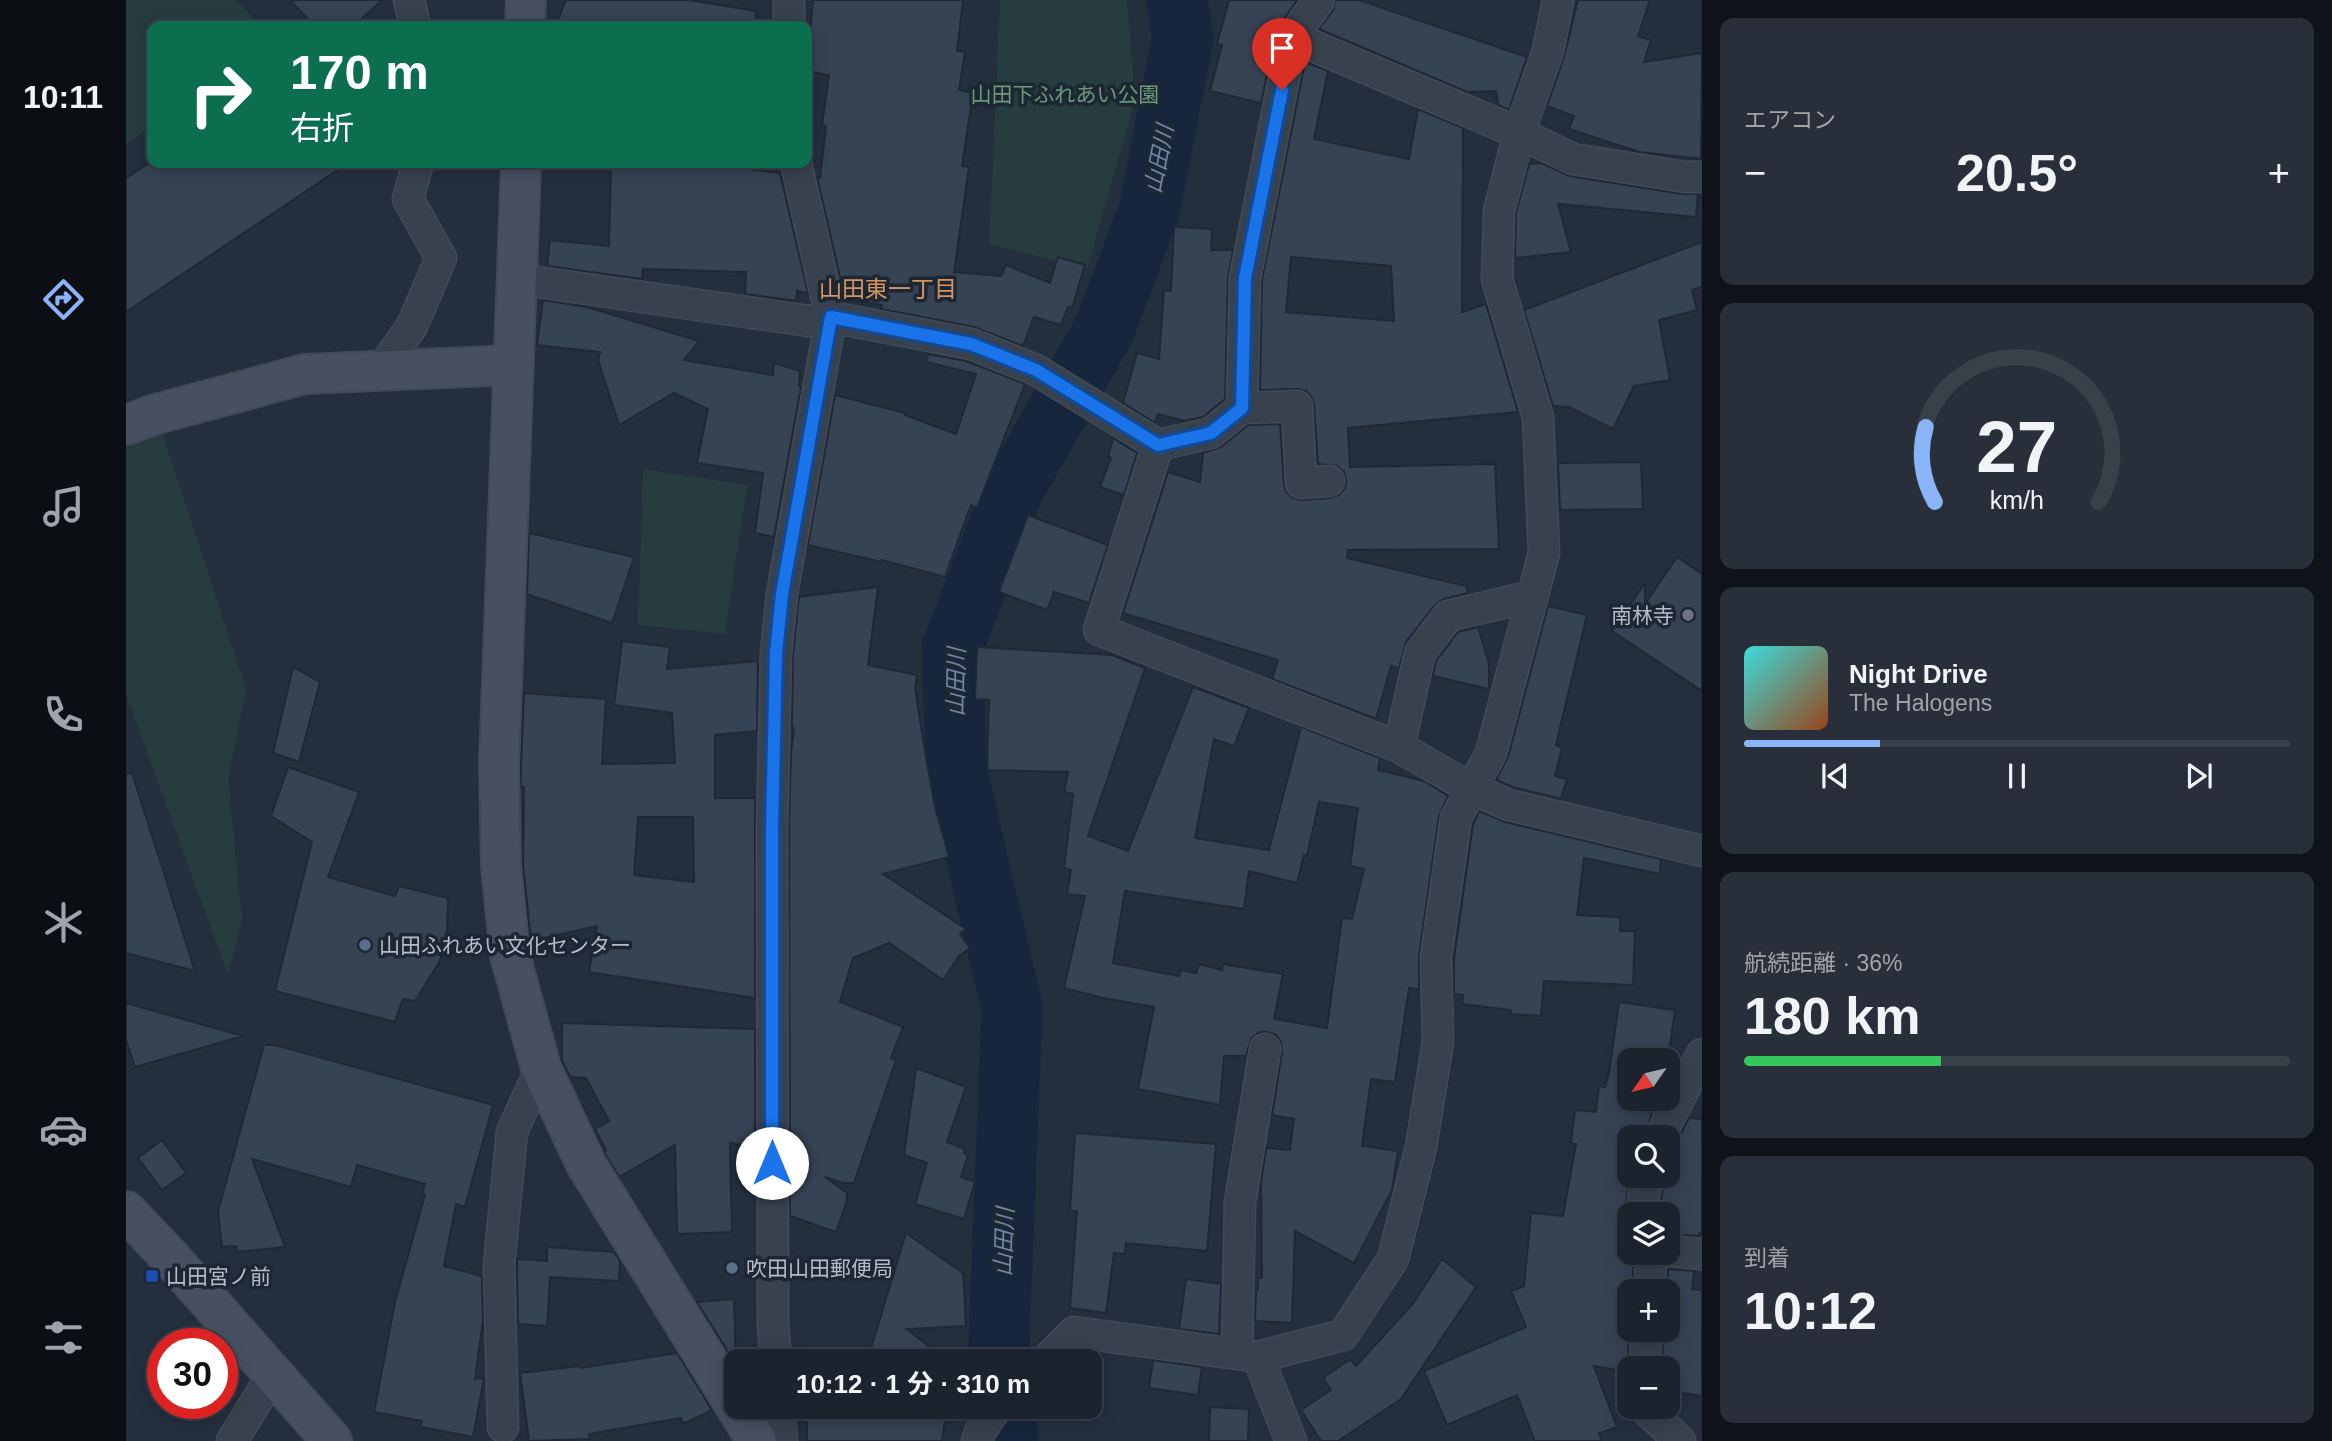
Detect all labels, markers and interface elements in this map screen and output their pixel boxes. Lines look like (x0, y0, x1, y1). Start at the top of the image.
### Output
pin (1252, 18, 1312, 90)
icon: arrive (1263, 29, 1301, 67)
text: 170 m (290, 45, 429, 99)
icon: right (175, 49, 266, 140)
text: 10:11 (23, 79, 103, 115)
park label: 山田下ふれあい公園 (971, 83, 1160, 106)
text: エアコン (1744, 107, 1836, 133)
text: 右折 (290, 110, 354, 146)
water label: 山田川 (1140, 120, 1179, 195)
text: 20.5° (1956, 144, 2078, 202)
text: − (1744, 152, 1766, 194)
text: + (2268, 152, 2290, 194)
icon: directions (39, 275, 88, 324)
district label: 山田東一丁目 (819, 276, 957, 302)
text: 27 (1977, 406, 2057, 487)
icon: music (39, 482, 88, 531)
text: km/h (1990, 486, 2044, 514)
place label: 南林寺 (1611, 604, 1674, 627)
marker: 南林寺 (1680, 607, 1696, 623)
water label: 山田川 (942, 644, 970, 717)
text: Night Drive (1849, 659, 1988, 689)
icon: phone (39, 690, 88, 739)
text: The Halogens (1849, 690, 1992, 716)
icon: previous (1816, 757, 1854, 795)
icon: pause (1998, 757, 2036, 795)
icon: next (2180, 757, 2218, 795)
icon: climate (39, 898, 88, 947)
place label: 山田ふれあい文化センター (379, 934, 631, 957)
marker: 山田ふれあい文化センター (357, 937, 373, 953)
text: 航続距離 · 36% (1744, 950, 1902, 976)
text: 180 km (1744, 987, 1920, 1045)
north arrow (1617, 1048, 1680, 1111)
map controls (1617, 1048, 1680, 1419)
icon: car (39, 1105, 88, 1154)
button: search (1617, 1125, 1680, 1188)
position arrow (735, 1126, 809, 1200)
button: layers (1617, 1202, 1680, 1265)
water label: 山田川 (990, 1204, 1018, 1277)
text: 到着 (1744, 1245, 1790, 1271)
place label: 吹田山田郵便局 (746, 1257, 893, 1280)
marker: 吹田山田郵便局 (724, 1260, 740, 1276)
place label: 山田宮ノ前 (166, 1265, 271, 1288)
marker: 山田宮ノ前 (144, 1268, 160, 1284)
button: + (1617, 1279, 1680, 1342)
text: 10:12 (1744, 1282, 1877, 1340)
icon: filters (39, 1313, 88, 1362)
speed limit sign: 30 (147, 1328, 238, 1419)
button: − (1617, 1356, 1680, 1419)
text: 10:12 · 1 分 · 310 m (796, 1369, 1030, 1399)

